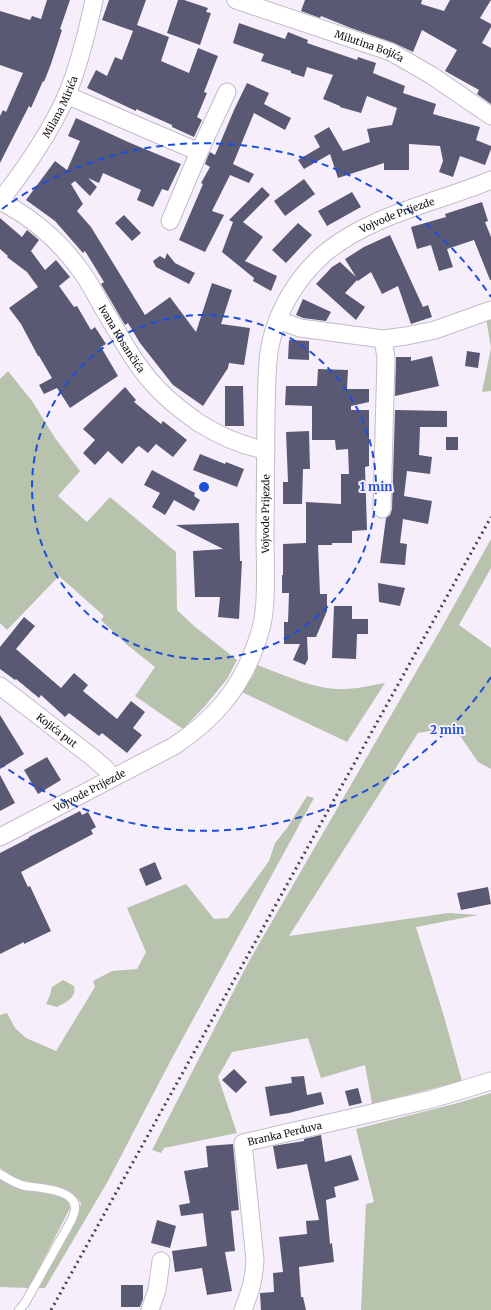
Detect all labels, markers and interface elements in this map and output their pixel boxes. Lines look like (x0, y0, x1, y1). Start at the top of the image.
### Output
street label: Milutina Bojića (333, 27, 407, 65)
street label: Milana Mirića (39, 73, 80, 140)
street label: Vojvode Prijezde (356, 194, 436, 236)
street label: Ivana Kosančića (96, 302, 148, 375)
street label: Vojvode Prijezde (258, 474, 272, 555)
text: 1 min (360, 479, 392, 494)
centre of rings (197, 480, 211, 494)
street label: Kojića put (34, 710, 80, 750)
text: 2 min (430, 722, 464, 737)
street label: Vojvode Prijezde (50, 766, 128, 815)
street label: Branka Perduva (246, 1118, 324, 1148)

